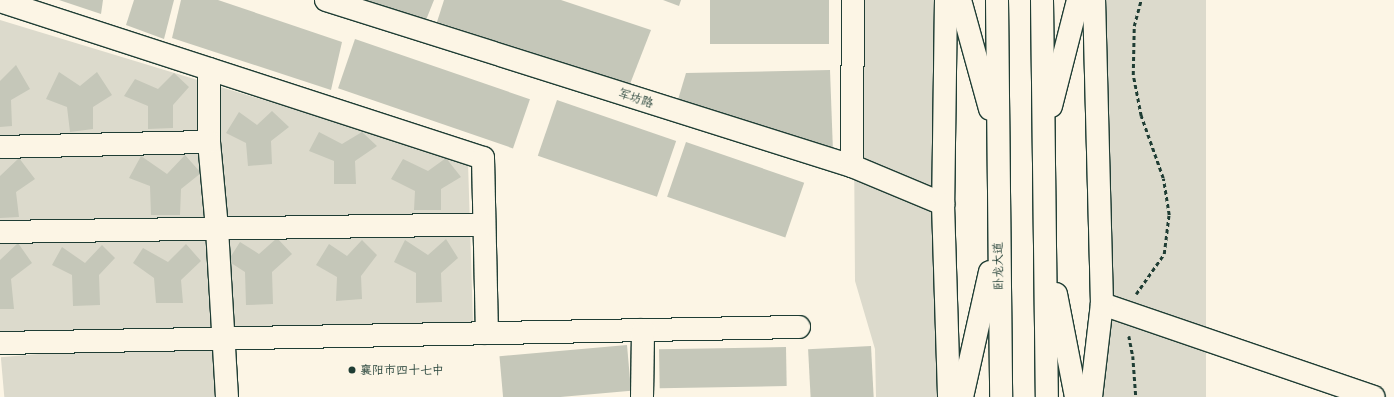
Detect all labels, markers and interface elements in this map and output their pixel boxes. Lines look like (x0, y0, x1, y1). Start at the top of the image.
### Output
street label: 军坊路 (617, 86, 655, 110)
street label: 卧龙大道 (990, 242, 1006, 290)
place label: 襄阳市四十七中 (360, 363, 444, 377)
marker: 襄阳市四十七中 (347, 365, 357, 375)

